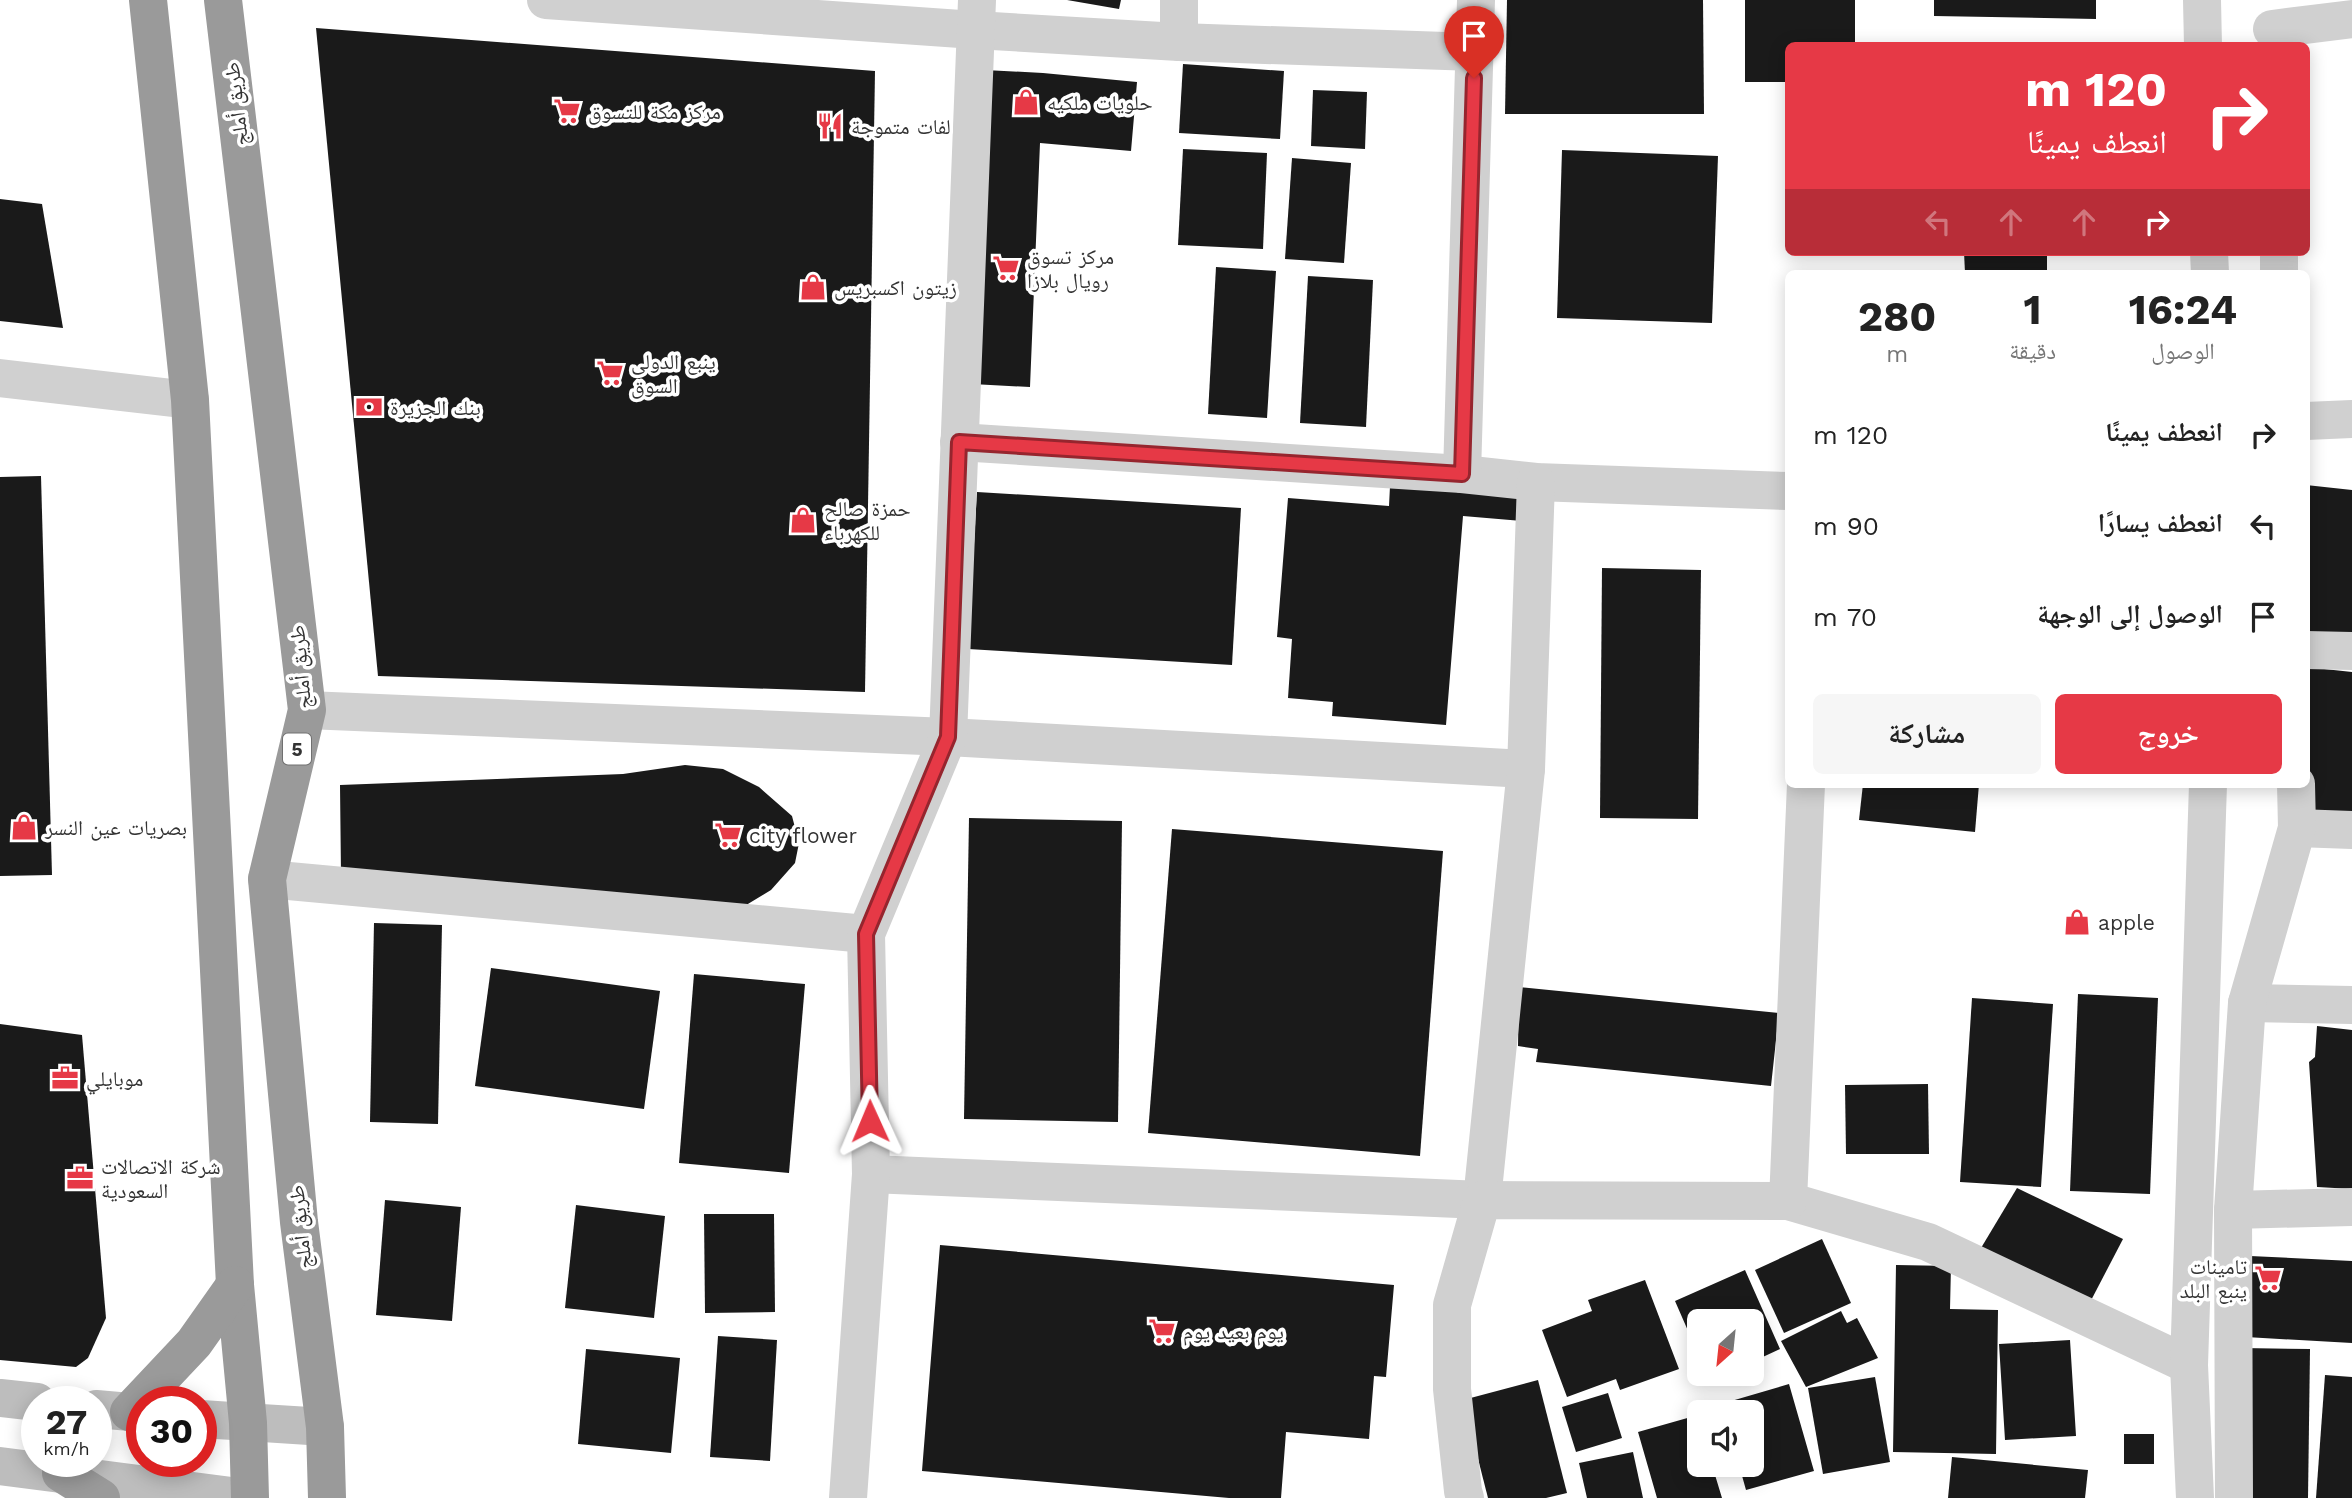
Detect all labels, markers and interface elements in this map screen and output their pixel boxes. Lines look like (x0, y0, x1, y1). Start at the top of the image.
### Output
pin (1444, 6, 1504, 78)
icon: arrive (1455, 17, 1493, 55)
text: 120 m (2025, 60, 2167, 118)
street label: طريق أملج (218, 61, 255, 147)
icon: right (2191, 70, 2282, 161)
shop icon: حلويات ملكيه (1011, 87, 1041, 117)
place label: حلويات ملكيه (1047, 90, 1153, 115)
supermarket icon: مركز مكة للتسوق (552, 96, 582, 126)
place label: مركز مكة للتسوق (588, 99, 721, 125)
restaurant icon: لفات متموجة (815, 111, 845, 141)
place label: لفات متموجة (851, 114, 951, 139)
text: انعطف يمينًا (2027, 123, 2167, 161)
icon: left (1919, 203, 1957, 241)
icon: ahead (1992, 203, 2030, 241)
icon: ahead (2065, 203, 2103, 241)
icon: right (2138, 203, 2176, 241)
place label: مركز تسوق رويال بلازا (1027, 244, 1114, 293)
supermarket icon: مركز تسوق رويال بلازا (991, 253, 1021, 283)
shop icon: زيتون اكسبريس (798, 272, 828, 302)
place label: زيتون اكسبريس (834, 275, 957, 301)
text: 1 (2024, 285, 2042, 334)
text: 16:24 (2129, 285, 2237, 334)
text: 280 (1858, 292, 1936, 341)
text: دقيقة (2009, 338, 2056, 365)
text: الوصول (2151, 338, 2215, 365)
text: m (1886, 341, 1908, 368)
place label: ينبع الدولى السوق (631, 349, 716, 399)
supermarket icon: ينبع الدولى السوق (595, 358, 625, 388)
bank icon: بنك الجزيرة (354, 392, 384, 422)
place label: بنك الجزيرة (390, 395, 481, 420)
icon: right (2244, 416, 2282, 454)
text: انعطف يمينًا (2105, 417, 2223, 447)
text: 120 m (1813, 420, 1888, 450)
place label: حمزة صالح للكهرباء (824, 496, 911, 545)
shop icon: حمزة صالح للكهرباء (788, 505, 818, 535)
icon: left (2244, 507, 2282, 545)
text: انعطف يسارًا (2098, 508, 2223, 538)
text: 90 m (1813, 511, 1879, 541)
icon: arrive (2244, 598, 2282, 636)
text: الوصول إلى الوجهة (2037, 599, 2223, 629)
text: 70 m (1813, 602, 1877, 632)
street label: طريق أملج (284, 624, 317, 710)
button: مشاركة (1813, 694, 2041, 774)
button: خروج (2055, 694, 2282, 774)
road number: 5 (283, 734, 311, 764)
shop icon: بصريات عين النسر (9, 812, 39, 842)
place label: بصريات عين النسر (44, 815, 187, 841)
supermarket icon: city flower (713, 820, 743, 850)
place label: city flower (749, 823, 857, 848)
shop icon: apple (2062, 907, 2092, 937)
place label: apple (2098, 910, 2155, 935)
office icon: موبايلي (50, 1063, 80, 1093)
place label: موبايلي (86, 1066, 143, 1095)
position arrow (833, 1084, 907, 1158)
place label: شركة الاتصالات السعودية (101, 1154, 221, 1203)
office icon: شركة الاتصالات السعودية (65, 1163, 95, 1193)
street label: طريق أملج (283, 1184, 318, 1270)
place label: تامينات ينبع البلد (2180, 1254, 2247, 1304)
supermarket icon: تامينات ينبع البلد (2253, 1263, 2283, 1293)
north arrow (1687, 1309, 1764, 1386)
map controls (1687, 1309, 1764, 1477)
supermarket icon: يوم بعيد يوم (1147, 1316, 1177, 1346)
place label: يوم بعيد يوم (1183, 1319, 1284, 1346)
speed limit sign: 30 (126, 1386, 217, 1477)
button: sound (1687, 1400, 1764, 1477)
text: 27 (46, 1401, 87, 1443)
text: km/h (43, 1438, 90, 1459)

